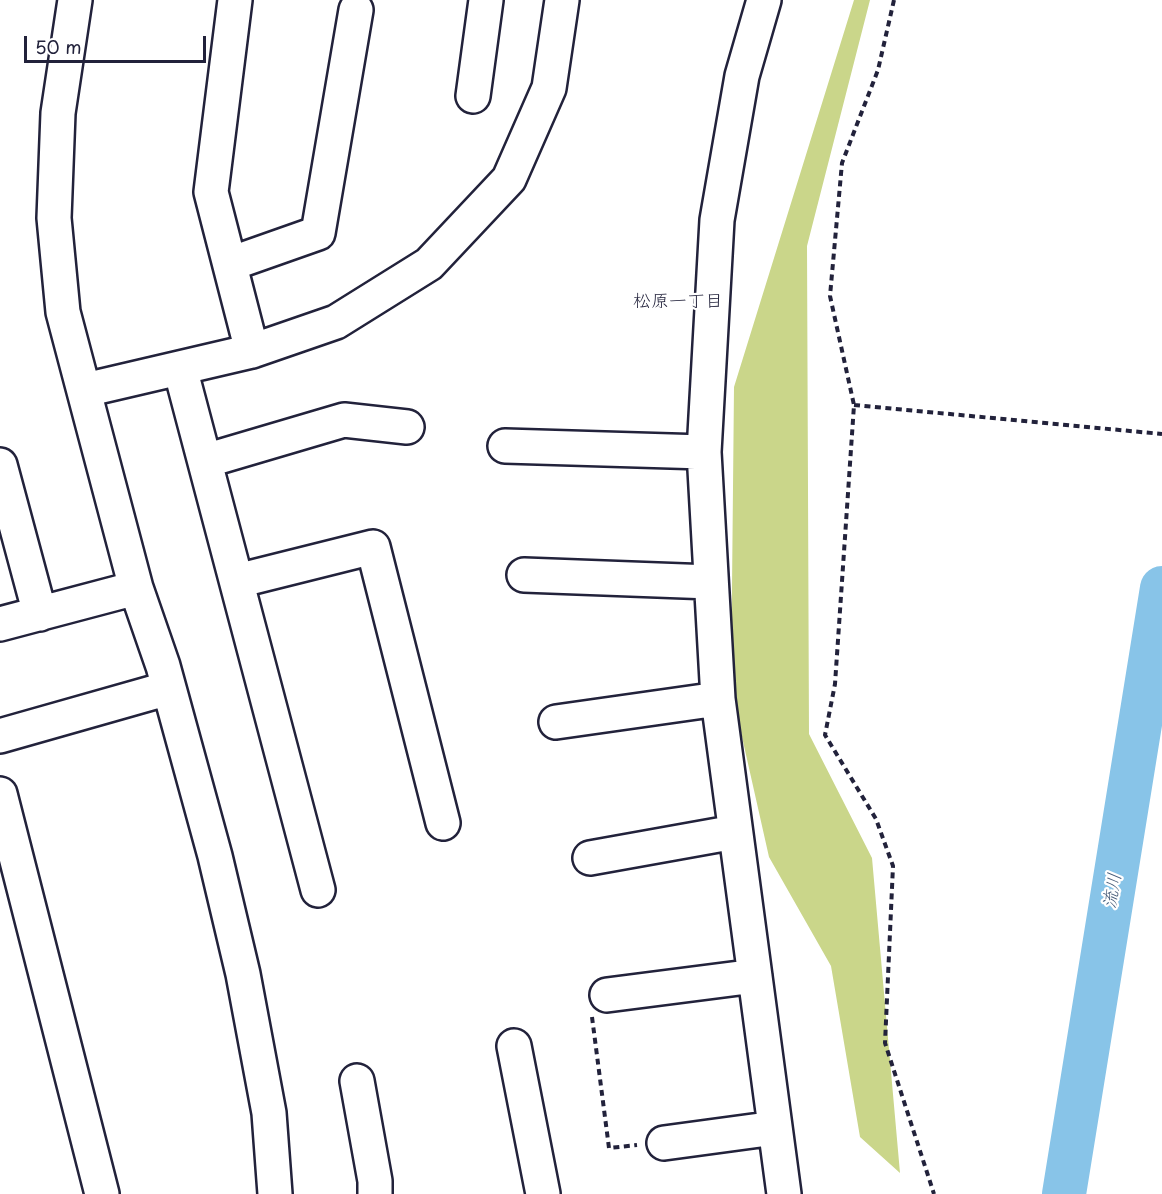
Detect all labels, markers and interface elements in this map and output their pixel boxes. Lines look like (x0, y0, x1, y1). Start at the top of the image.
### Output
scale bar (27, 24, 208, 62)
text: 50 m (35, 33, 82, 60)
district label: 松原一丁目 (633, 291, 723, 313)
water label: 流川 (1100, 872, 1126, 910)

